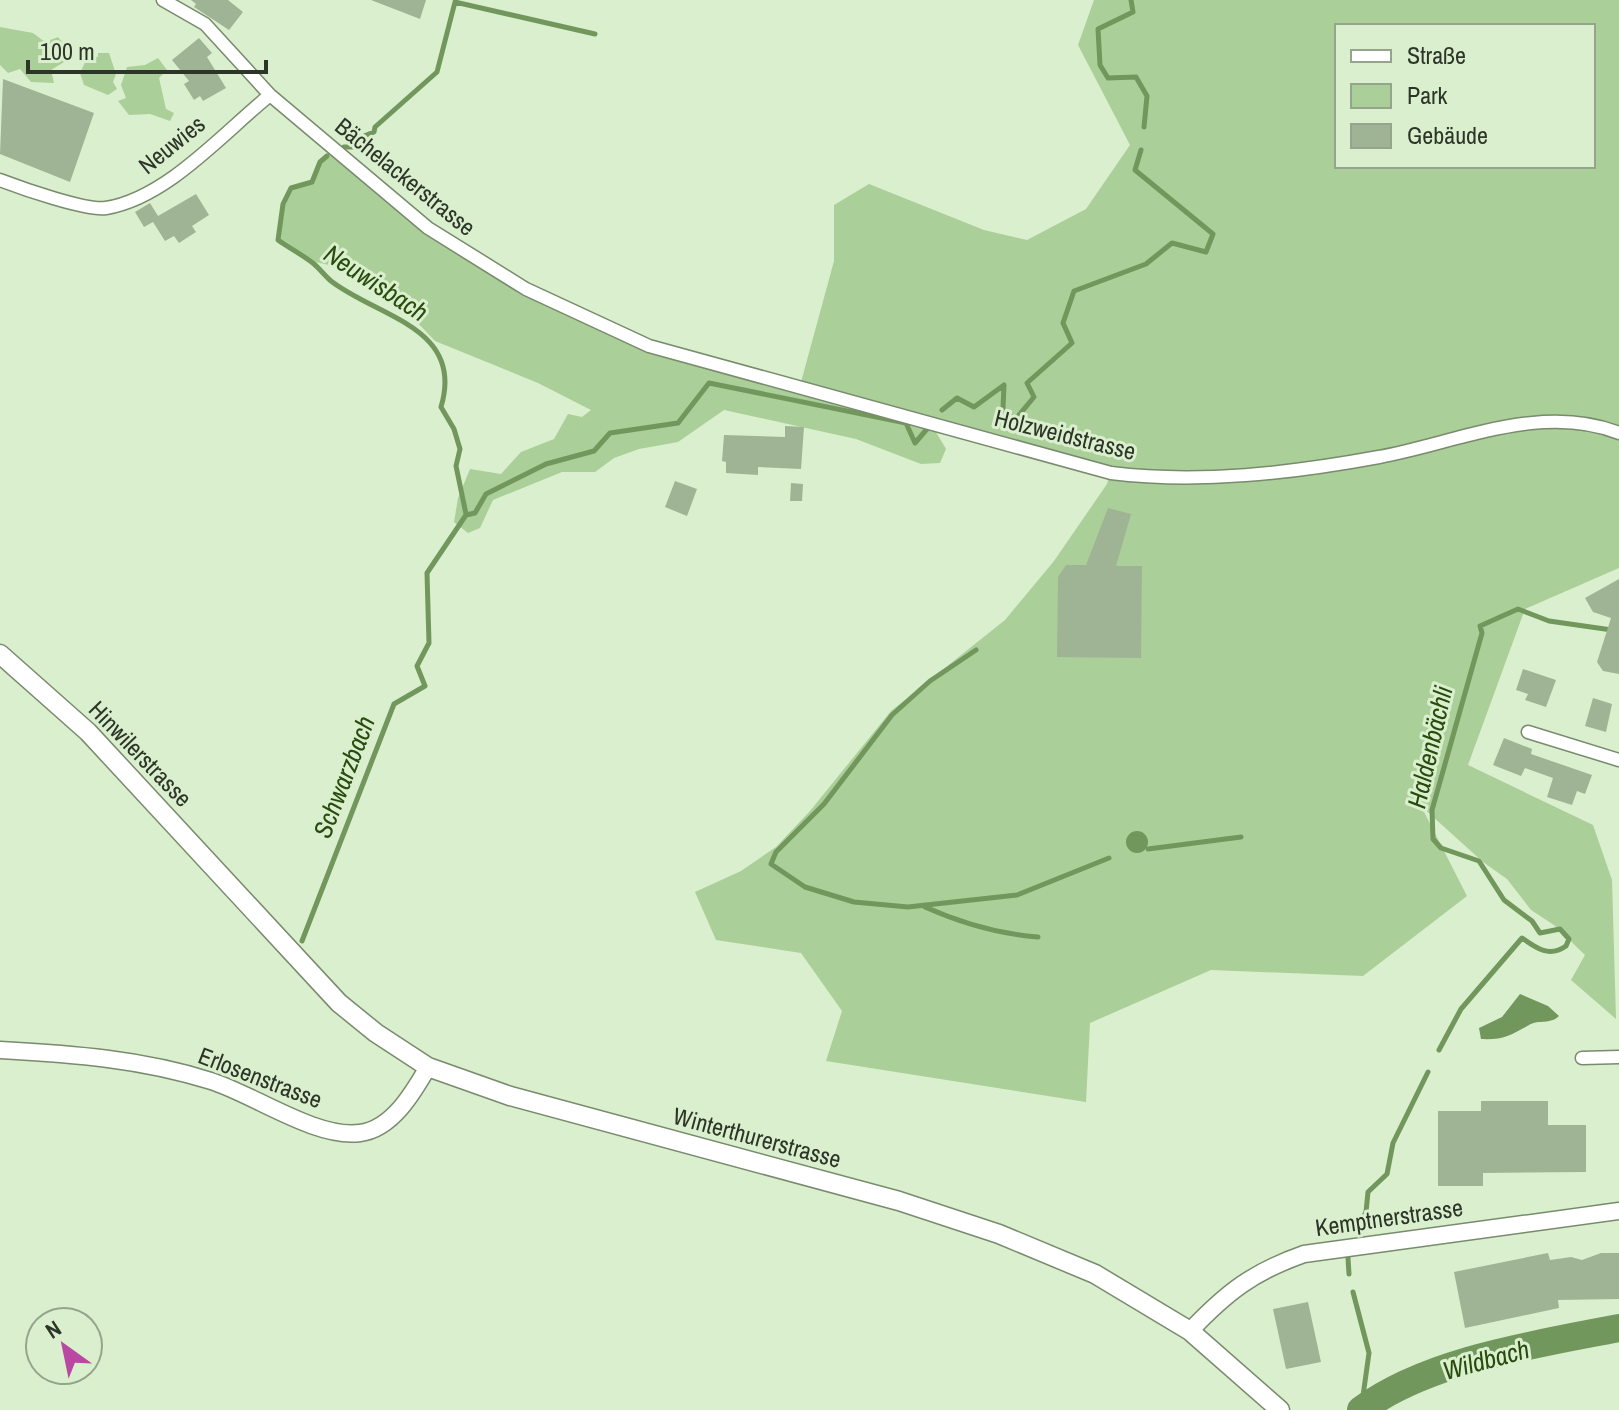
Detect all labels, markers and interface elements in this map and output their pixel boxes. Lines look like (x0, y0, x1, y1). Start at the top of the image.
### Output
scale bar (28, 24, 266, 74)
legend (1335, 24, 1595, 168)
text: 100 m (40, 35, 95, 67)
text: Straße (1407, 39, 1466, 71)
text: Park (1407, 79, 1448, 111)
street label: Neuwies (132, 108, 211, 181)
street label: Bächelackerstrasse (329, 110, 482, 243)
text: Gebäude (1407, 119, 1488, 151)
water label: Neuwisbach (318, 236, 435, 329)
street label: Holzweidstrasse (991, 401, 1139, 467)
water label: Haldenbächli (1398, 682, 1461, 811)
street label: Hinwilerstrasse (82, 693, 199, 813)
water label: Schwarzbach (304, 711, 383, 843)
street label: Erlosenstrasse (194, 1039, 327, 1115)
street label: Winterthurerstrasse (670, 1099, 845, 1175)
street label: Kemptnerstrasse (1313, 1191, 1465, 1243)
north arrow (24, 1306, 104, 1386)
text: N (39, 1313, 67, 1345)
water label: Wildbach (1439, 1331, 1533, 1388)

